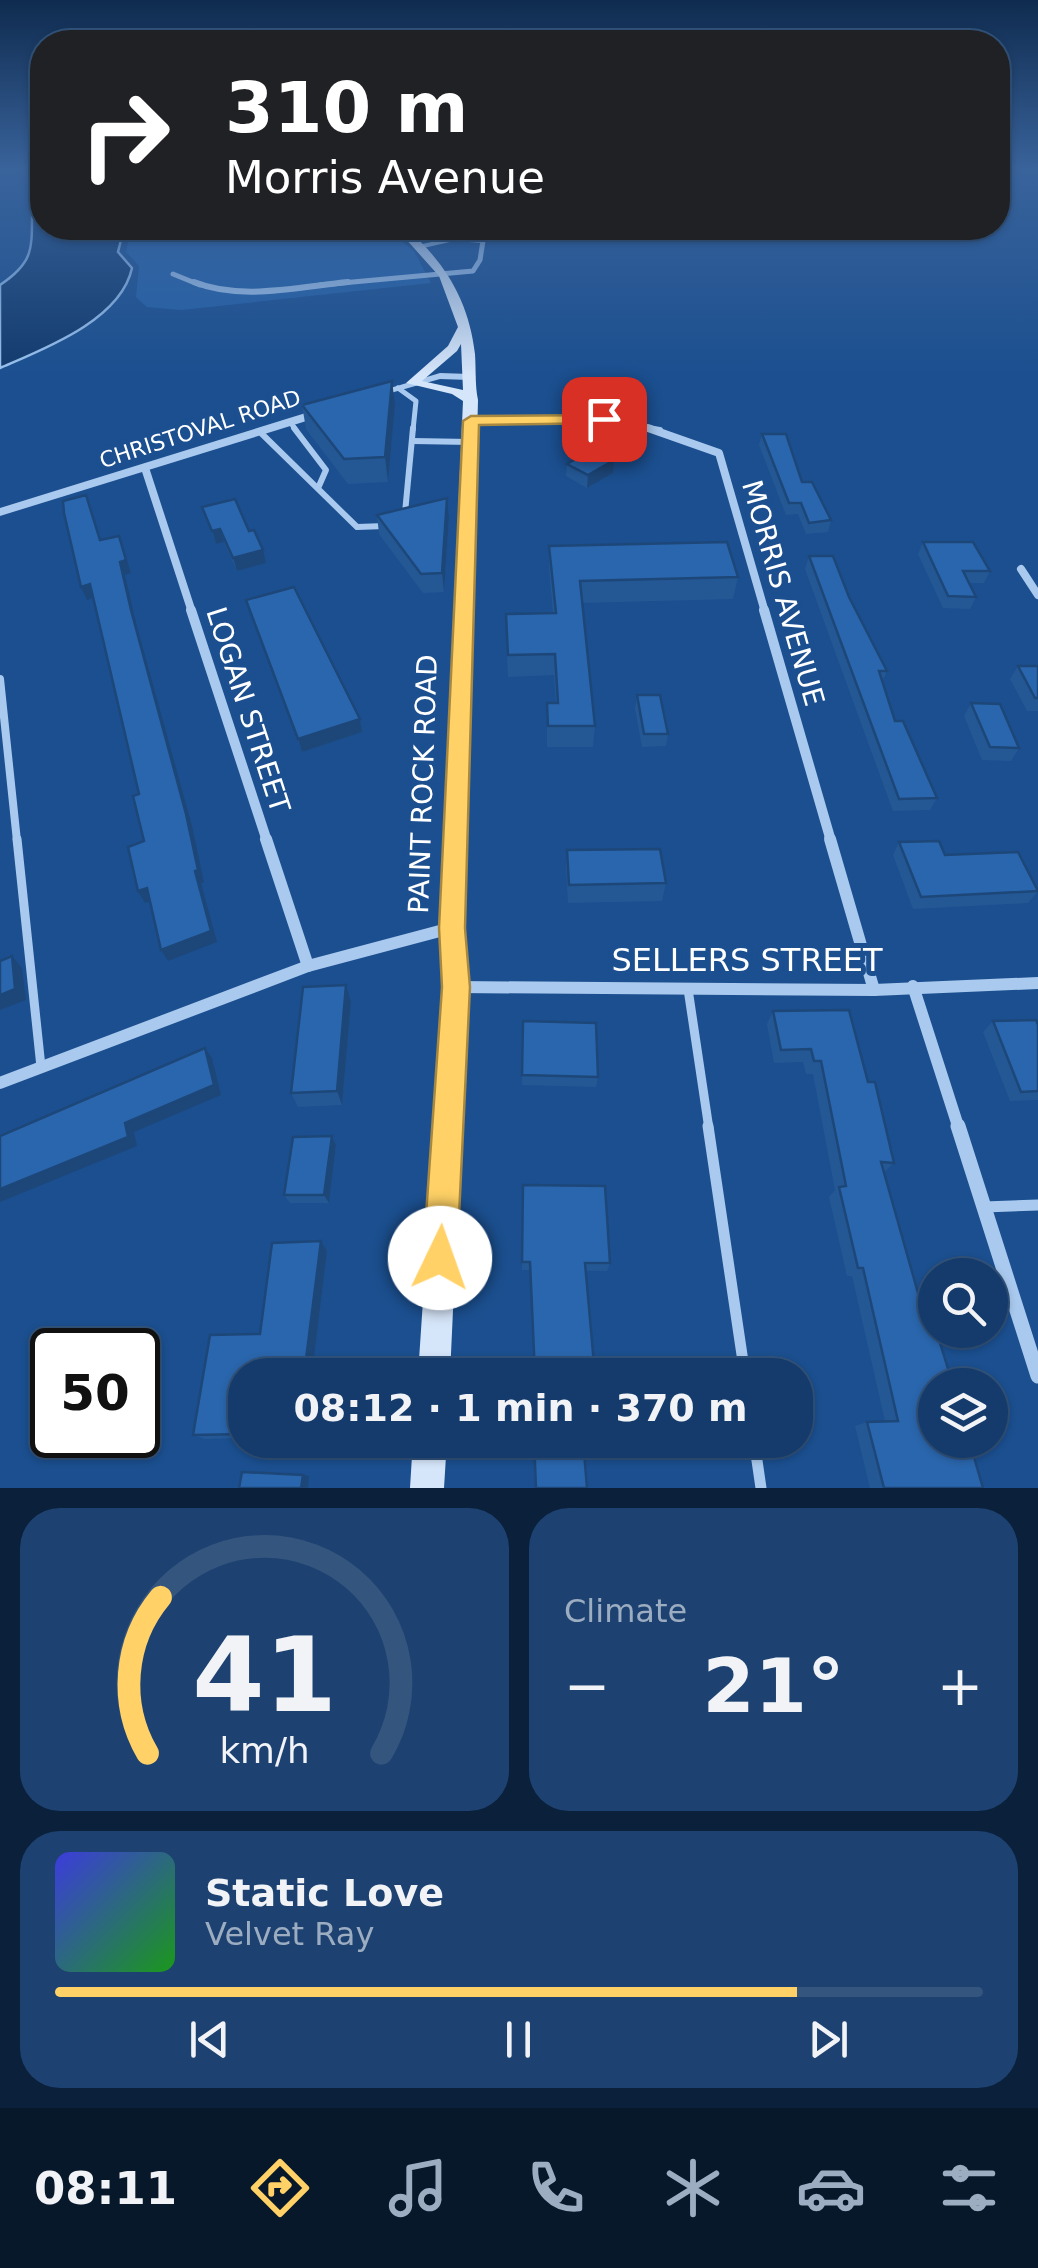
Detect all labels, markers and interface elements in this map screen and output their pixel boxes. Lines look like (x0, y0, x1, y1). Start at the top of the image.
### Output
text: 310 m (225, 67, 468, 149)
icon: right (60, 70, 190, 200)
text: Morris Avenue (225, 151, 545, 204)
pin (562, 377, 647, 462)
street label: CHRISTOVAL ROAD (96, 385, 304, 473)
icon: arrive (577, 392, 632, 447)
street label: MORRIS AVENUE (735, 476, 831, 710)
street label: LOGAN STREET (199, 603, 297, 818)
street label: PAINT ROCK ROAD (402, 654, 444, 914)
street label: SELLERS STREET (611, 941, 883, 979)
position arrow (388, 1206, 492, 1310)
map controls (918, 1258, 1008, 1458)
button: search (918, 1258, 1008, 1348)
speed limit sign: 50 (30, 1328, 160, 1458)
button: layers (918, 1368, 1008, 1458)
text: 08:12 · 1 min · 370 m (293, 1386, 748, 1430)
text: Climate (564, 1592, 687, 1630)
text: 41 (192, 1614, 337, 1736)
text: 21° (703, 1642, 844, 1730)
text: − (564, 1654, 610, 1718)
text: + (937, 1654, 983, 1718)
text: km/h (219, 1730, 310, 1771)
text: Static Love (205, 1871, 444, 1915)
text: Velvet Ray (205, 1915, 374, 1953)
icon: previous (182, 2012, 237, 2067)
icon: pause (491, 2012, 546, 2067)
icon: next (801, 2012, 856, 2067)
icon: directions (245, 2153, 315, 2223)
icon: music (383, 2153, 453, 2223)
icon: phone (521, 2153, 591, 2223)
icon: climate (658, 2153, 728, 2223)
icon: car (796, 2153, 866, 2223)
icon: filters (934, 2153, 1004, 2223)
text: 08:11 (34, 2162, 177, 2215)

